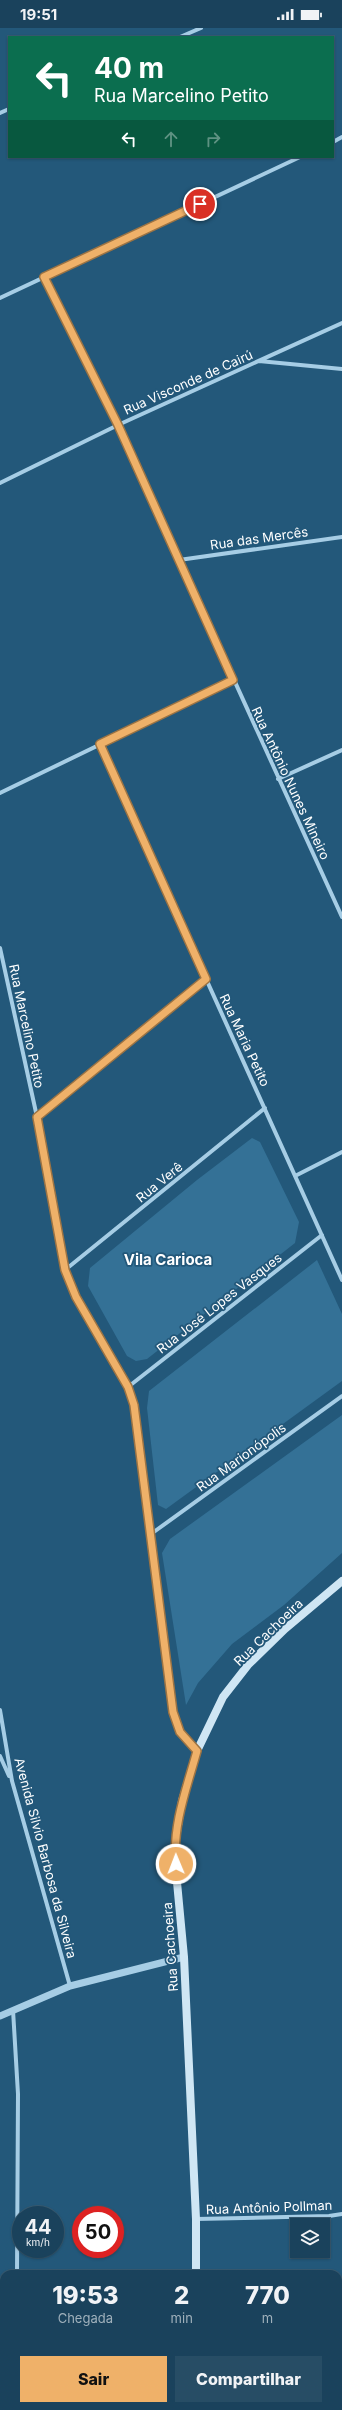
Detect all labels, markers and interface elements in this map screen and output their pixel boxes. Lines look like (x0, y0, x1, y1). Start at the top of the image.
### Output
text: 19:51 (20, 5, 57, 24)
text: 40 m (94, 51, 164, 85)
icon: left (28, 52, 80, 104)
text: Rua Marcelino Petito (94, 85, 269, 106)
icon: left (118, 128, 140, 150)
icon: ahead (160, 128, 182, 150)
icon: right (202, 128, 224, 150)
pin (183, 187, 217, 221)
icon: arrive (189, 193, 211, 215)
street label: Rua Visconde de Cairú (121, 346, 255, 418)
street label: Rua das Mercês (209, 523, 309, 553)
street label: Rua Antônio Nunes Mineiro (248, 704, 334, 862)
street label: Rua Marcelino Petito (6, 963, 48, 1090)
street label: Rua Maria Petito (217, 991, 274, 1089)
street label: Rua Verê (133, 1158, 185, 1206)
street label: Rua José Lopes Vasques (153, 1249, 285, 1357)
district label: Vila Carioca (124, 1250, 212, 1269)
street label: Rua Marionópolis (193, 1419, 289, 1495)
street label: Rua Cachoeira (230, 1595, 306, 1669)
street label: Avenida Silvio Barbosa da Silveira (11, 1756, 81, 1960)
position arrow (155, 1843, 197, 1885)
street label: Rua Cachoeira (159, 1902, 181, 1992)
street label: Rua Antônio Pollman (205, 2197, 333, 2217)
speed limit sign: 50 (72, 2206, 124, 2258)
text: 44 (24, 2215, 52, 2239)
map controls (290, 2218, 330, 2258)
button: layers (290, 2218, 330, 2258)
text: km/h (26, 2236, 50, 2248)
text: 19:53 (52, 2281, 118, 2310)
text: 2 (174, 2281, 189, 2310)
text: 770 (245, 2281, 290, 2310)
text: Chegada (58, 2310, 113, 2326)
text: min (171, 2310, 193, 2326)
text: m (262, 2310, 273, 2326)
button: Sair (20, 2356, 167, 2402)
button: Compartilhar (175, 2356, 322, 2402)

